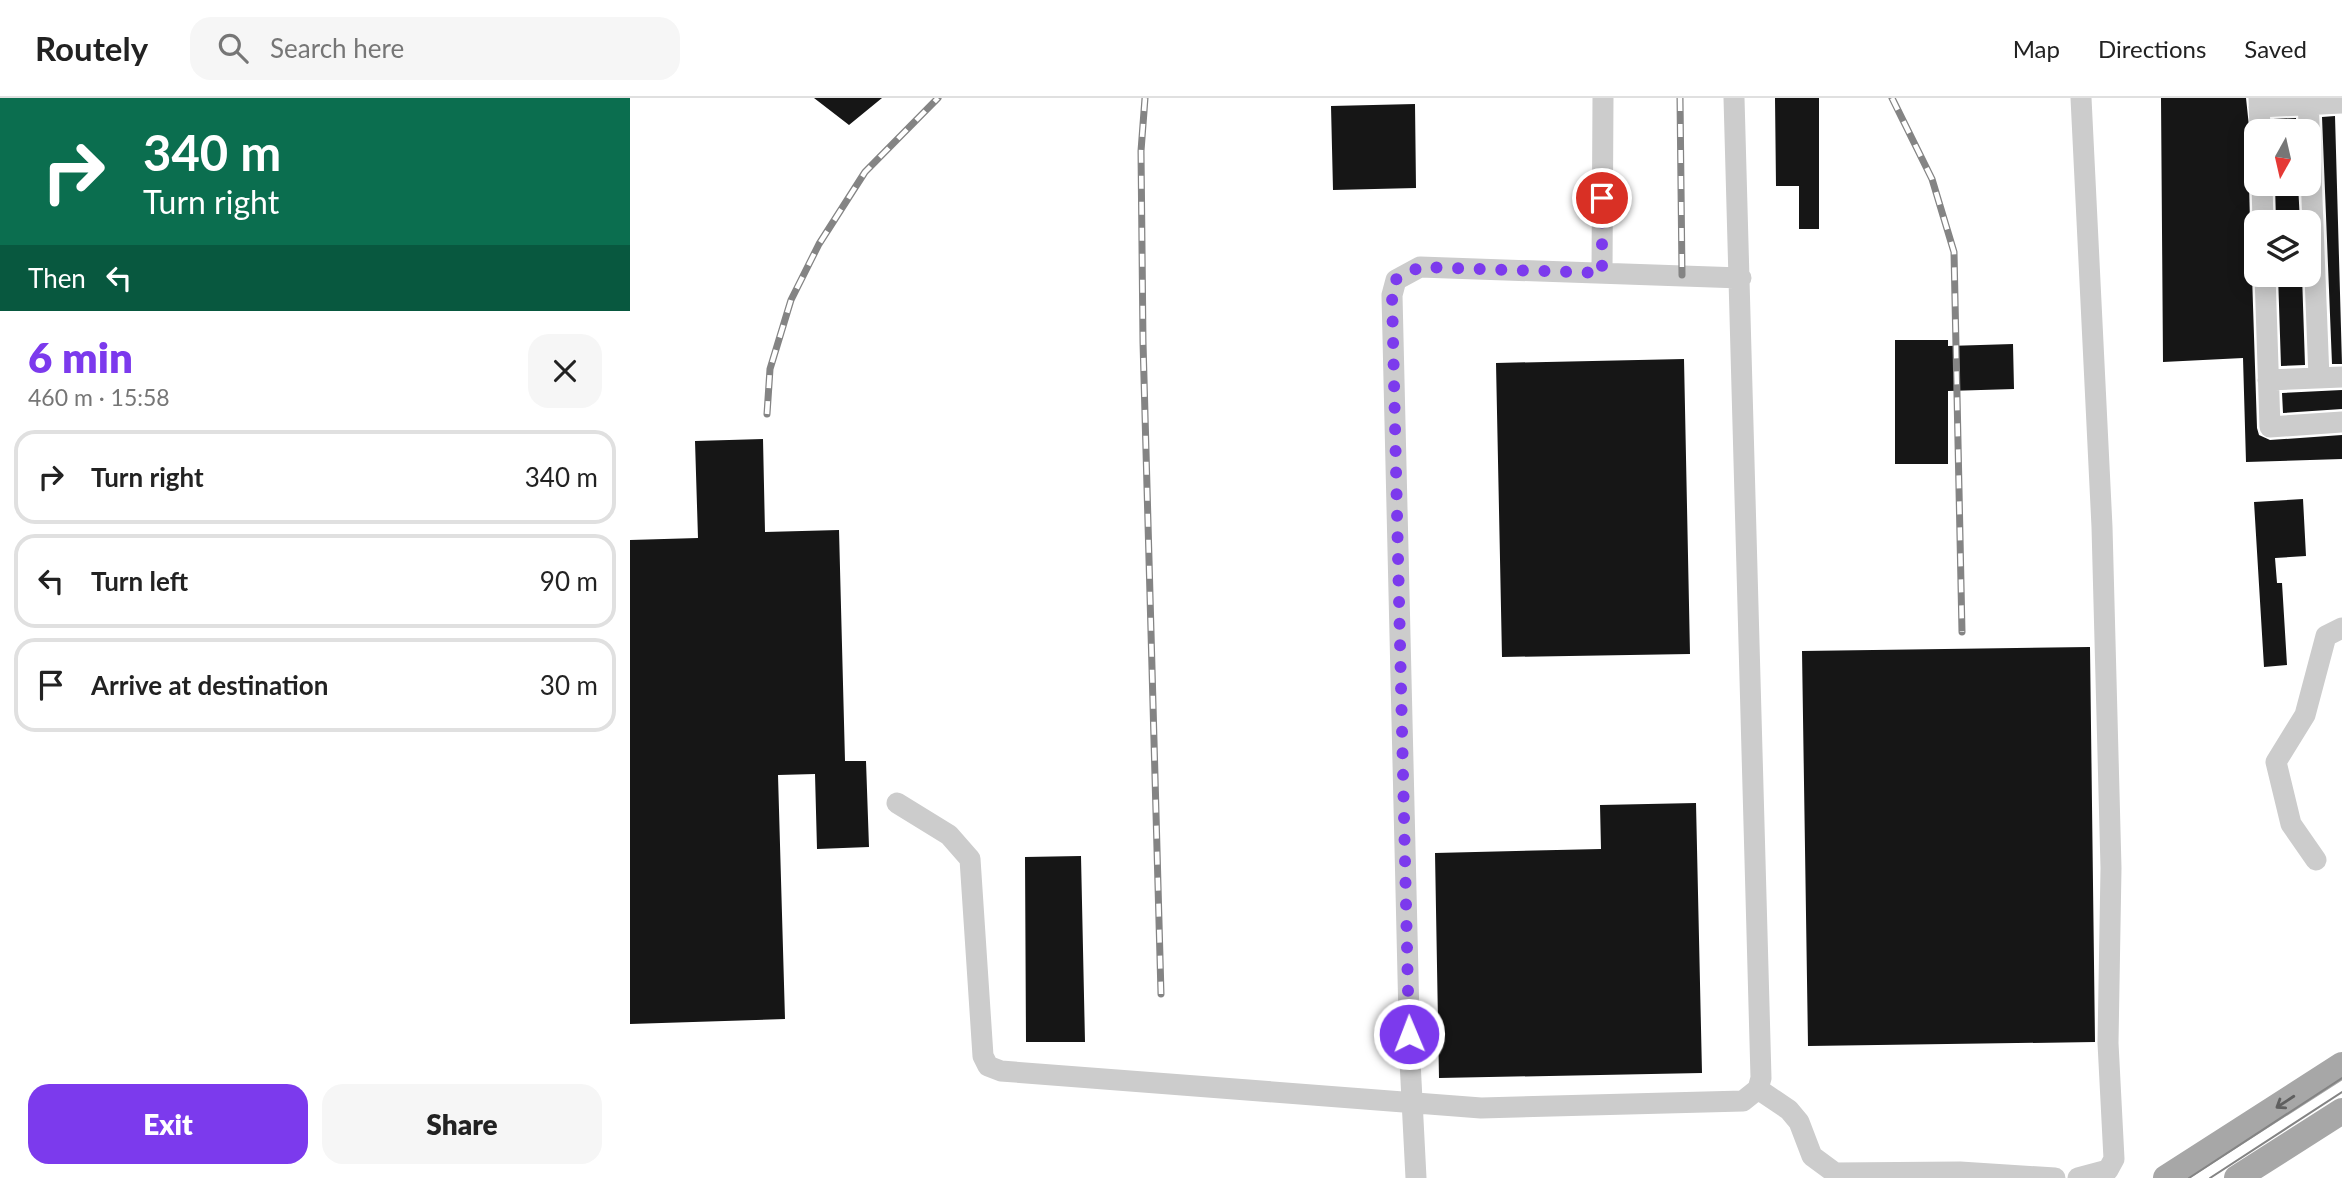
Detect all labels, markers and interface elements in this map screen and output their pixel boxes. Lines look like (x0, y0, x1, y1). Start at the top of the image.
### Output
search box (190, 17, 680, 80)
text: Routely (35, 28, 148, 68)
icon: search (214, 29, 252, 67)
text: Search here (270, 32, 404, 64)
text: Map (2013, 34, 2060, 63)
text: Directions (2098, 34, 2206, 63)
text: Saved (2244, 34, 2307, 63)
north arrow (2244, 119, 2320, 196)
map controls (2244, 119, 2321, 287)
text: 340 m (143, 123, 281, 181)
icon: right (28, 126, 119, 217)
pin (1572, 168, 1632, 228)
icon: arrive (1583, 179, 1621, 217)
text: Turn right (143, 182, 279, 221)
button: layers (2244, 210, 2321, 287)
icon: left (100, 259, 138, 297)
text: Then (28, 262, 86, 294)
text: 6 min (28, 332, 133, 382)
button: close (528, 334, 602, 408)
text: 460 m · 15:58 (28, 383, 170, 411)
icon: right (32, 458, 70, 496)
text: Turn right (91, 461, 204, 493)
text: 340 m (525, 461, 598, 493)
icon: left (32, 562, 70, 600)
text: Turn left (91, 565, 188, 597)
text: 90 m (540, 565, 598, 597)
icon: arrive (32, 666, 70, 704)
text: Arrive at destination (91, 669, 328, 701)
text: 30 m (540, 669, 598, 701)
position arrow (1372, 997, 1446, 1071)
button: Exit (28, 1084, 308, 1164)
button: Share (322, 1084, 602, 1164)
one-way arrow (2275, 1095, 2295, 1109)

